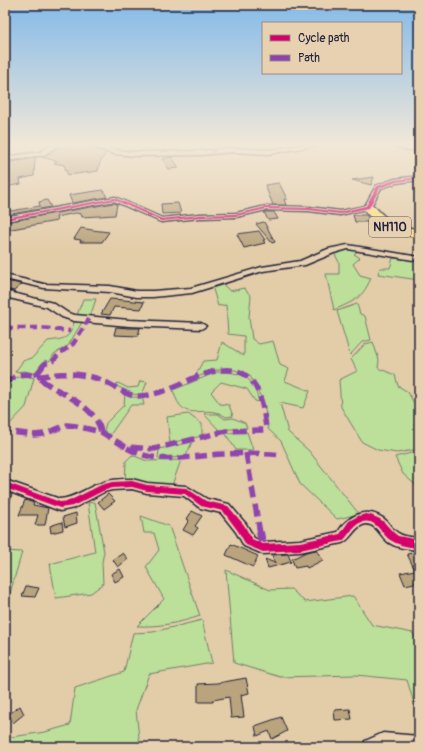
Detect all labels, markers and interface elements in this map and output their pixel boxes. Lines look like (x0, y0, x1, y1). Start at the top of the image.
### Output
legend (262, 22, 402, 74)
text: Cycle path (298, 31, 350, 46)
text: Path (298, 51, 320, 66)
road number: NH110 (369, 217, 411, 237)

